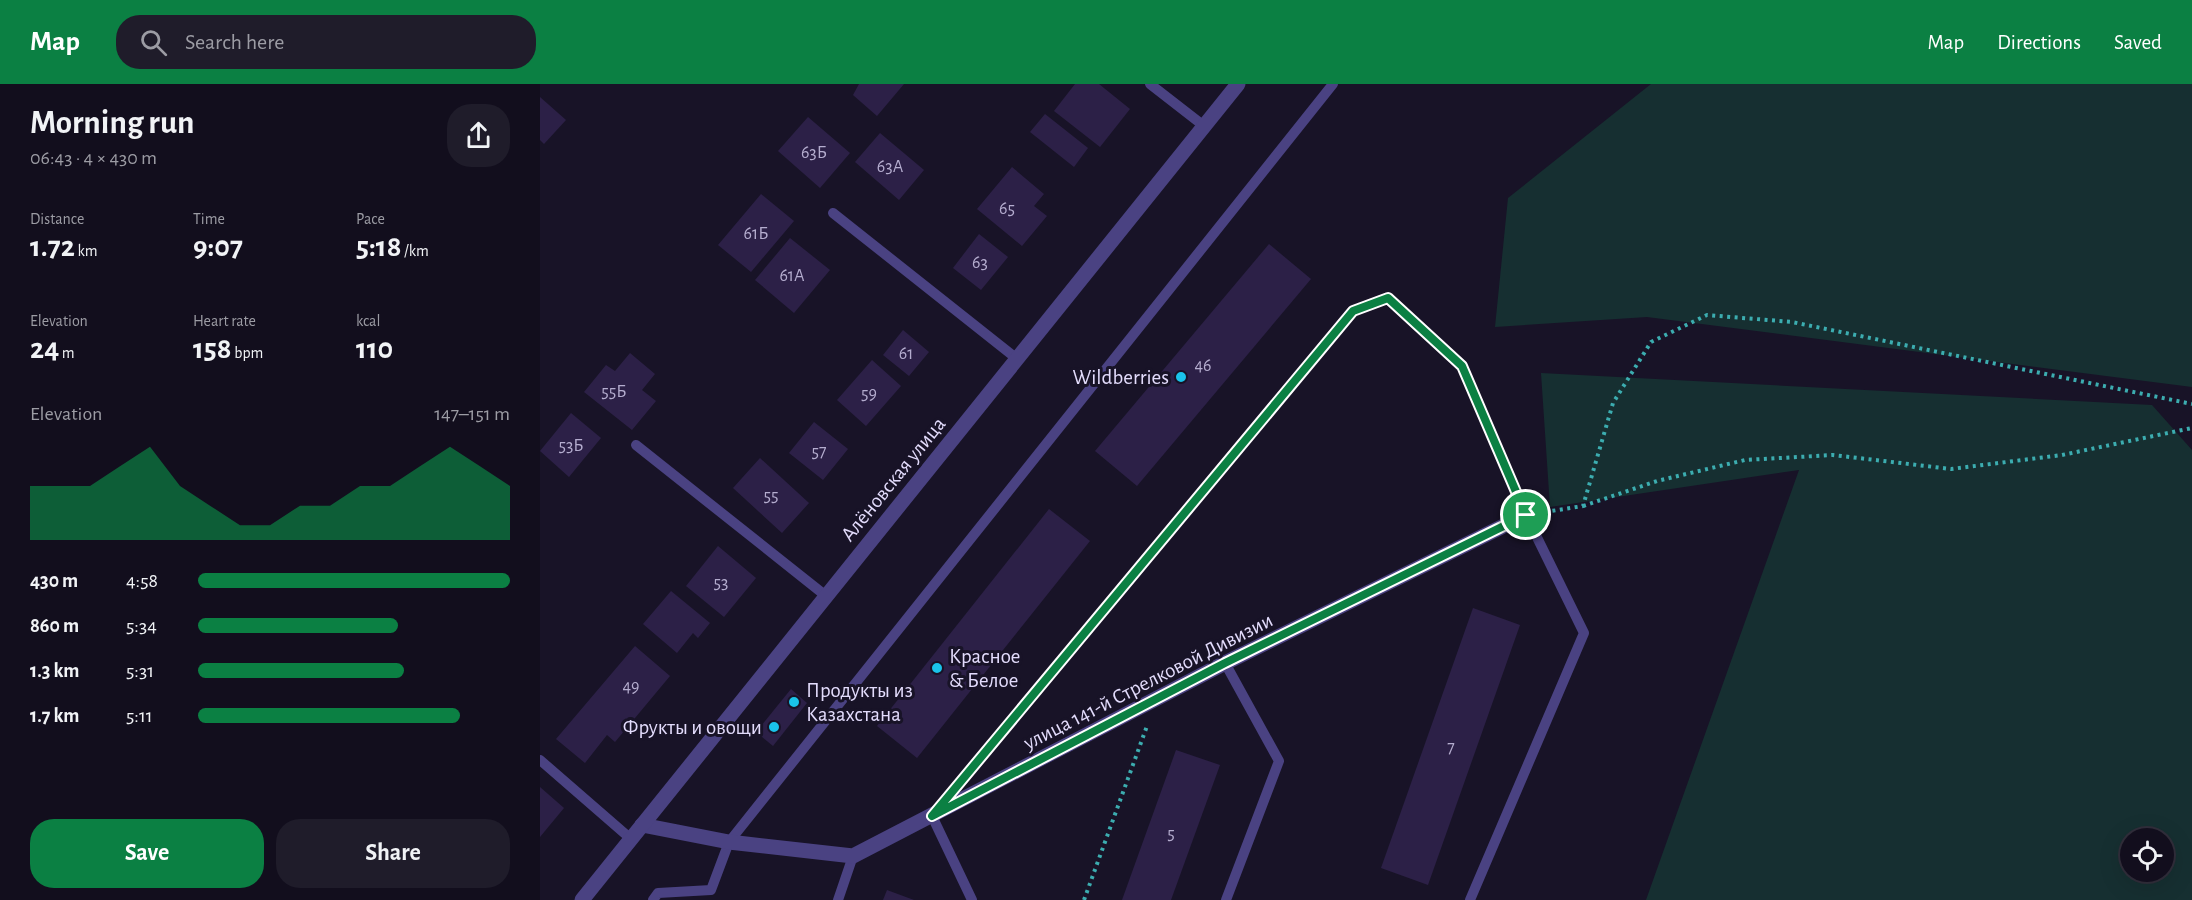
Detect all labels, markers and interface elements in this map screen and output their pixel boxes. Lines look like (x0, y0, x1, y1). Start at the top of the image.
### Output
search box (116, 15, 536, 69)
icon: search (137, 26, 170, 59)
text: Map (30, 28, 80, 56)
text: Search here (185, 31, 284, 53)
text: Map (1928, 32, 1964, 53)
text: Directions (1997, 32, 2081, 53)
text: Saved (2114, 32, 2162, 53)
button: share (447, 104, 510, 167)
text: Morning run (30, 107, 194, 140)
house number: 63Б (801, 144, 827, 162)
text: 06:43 · 4 × 430 m (30, 148, 157, 168)
house number: 63А (877, 158, 904, 176)
house number: 65 (999, 200, 1015, 218)
text: Distance (30, 211, 84, 227)
text: Time (193, 211, 225, 227)
text: Pace (356, 211, 385, 227)
house number: 61Б (744, 225, 768, 243)
text: 1.72 (30, 232, 75, 262)
text: 9:07 (193, 232, 243, 262)
text: 5:18 (356, 232, 401, 262)
text: km (75, 243, 98, 259)
text: /km (401, 243, 429, 259)
house number: 63 (972, 254, 988, 272)
house number: 61А (779, 267, 805, 285)
text: Elevation (30, 313, 88, 329)
text: Heart rate (193, 313, 256, 329)
text: kcal (356, 313, 380, 329)
text: 24 (30, 334, 59, 364)
text: 158 (193, 334, 232, 364)
text: 110 (356, 334, 393, 364)
text: m (59, 345, 75, 361)
text: bpm (232, 345, 263, 361)
house number: 61 (899, 345, 913, 363)
house number: 46 (1194, 357, 1212, 375)
place label: Wildberries (1073, 367, 1169, 388)
marker: Wildberries (1174, 370, 1188, 384)
house number: 55Б (601, 383, 627, 401)
house number: 59 (861, 385, 877, 403)
text: Elevation (30, 404, 102, 424)
text: 147–151 m (434, 404, 510, 424)
street label: Алёновская улица (837, 413, 950, 545)
house number: 53Б (558, 437, 584, 455)
house number: 57 (811, 443, 827, 461)
house number: 55 (763, 487, 779, 505)
pin (1500, 489, 1551, 540)
icon: arrive (1509, 498, 1542, 531)
text: 430 m (30, 571, 78, 591)
text: 4:58 (126, 571, 158, 591)
house number: 53 (714, 574, 728, 592)
street label: улица 141-й Стрелковой Дивизии (1019, 609, 1276, 754)
text: 860 m (30, 616, 79, 636)
text: 5:34 (126, 616, 157, 636)
place label: Красное & Белое (949, 646, 1021, 691)
text: 1.3 km (30, 661, 79, 681)
text: 5:31 (126, 661, 154, 681)
marker: Красное & Белое (930, 661, 944, 675)
house number: 49 (622, 678, 640, 696)
place label: Продукты из Казахстана (806, 680, 913, 725)
marker: Продукты из Казахстана (787, 695, 801, 709)
text: 1.7 km (30, 706, 79, 726)
text: 5:11 (126, 706, 153, 726)
place label: Фрукты и овощи (623, 717, 762, 738)
marker: Фрукты и овощи (767, 720, 781, 734)
house number: 7 (1447, 739, 1455, 757)
button: Save (30, 819, 264, 888)
button: Share (276, 819, 510, 888)
house number: 5 (1167, 825, 1175, 843)
map controls (2120, 828, 2174, 882)
button: locate (2120, 828, 2174, 882)

